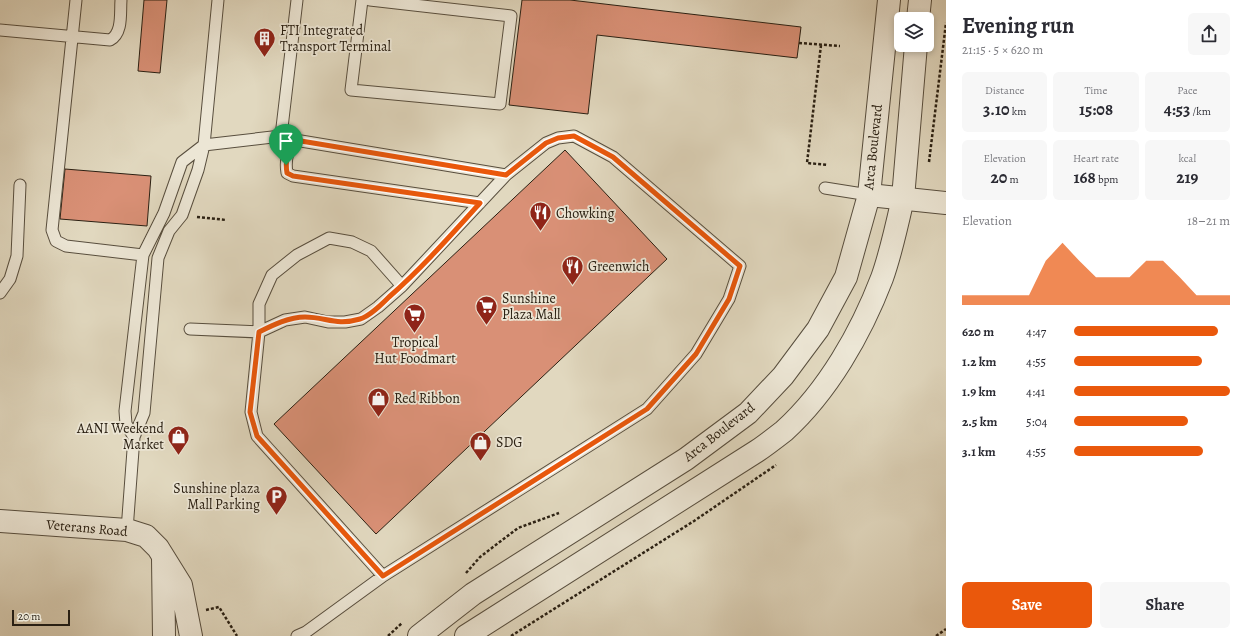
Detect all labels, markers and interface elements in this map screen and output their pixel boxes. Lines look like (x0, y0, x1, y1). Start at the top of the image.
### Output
text: Evening run (962, 11, 1074, 41)
map controls (894, 12, 934, 52)
button: layers (894, 12, 934, 52)
button: share (1188, 13, 1230, 55)
place label: FTI Integrated Transport Terminal (280, 21, 392, 56)
building icon: FTI Integrated Transport Terminal (251, 25, 277, 58)
text: 21:15 · 5 × 620 m (962, 41, 1043, 58)
text: Distance (985, 83, 1024, 98)
text: Time (1085, 83, 1107, 98)
text: Pace (1177, 83, 1198, 98)
text: 3.10 (983, 98, 1010, 121)
text: 15:08 (1079, 98, 1113, 121)
text: 4:53 (1164, 98, 1190, 121)
street label: Arca Boulevard (859, 103, 887, 192)
text: km (1010, 104, 1026, 119)
text: /km (1190, 104, 1211, 119)
pin (269, 124, 303, 165)
icon: arrive (275, 130, 297, 152)
text: Elevation (984, 151, 1026, 166)
text: Heart rate (1073, 151, 1119, 166)
text: kcal (1179, 151, 1196, 166)
text: 20 (991, 166, 1007, 189)
text: 168 (1074, 166, 1096, 189)
text: 219 (1176, 166, 1198, 189)
text: m (1007, 172, 1019, 187)
text: bpm (1096, 172, 1118, 187)
restaurant icon: Chowking (527, 200, 553, 233)
place label: Chowking (556, 204, 614, 223)
text: Elevation (962, 212, 1012, 229)
text: 18–21 m (1187, 212, 1230, 229)
restaurant icon: Greenwich (560, 253, 586, 286)
place label: Greenwich (588, 257, 650, 276)
place label: Sunshine Plaza Mall (502, 289, 561, 324)
supermarket icon: Sunshine Plaza Mall (474, 293, 500, 326)
supermarket icon: Tropical Hut Foodmart (402, 301, 428, 334)
text: 620 m (962, 323, 994, 340)
text: 4:47 (1026, 323, 1046, 340)
place label: Tropical Hut Foodmart (374, 333, 456, 368)
text: 1.2 km (962, 353, 996, 370)
text: 4:55 (1026, 353, 1046, 370)
text: 1.9 km (962, 383, 996, 400)
text: 4:41 (1026, 383, 1045, 400)
shop icon: Red Ribbon (365, 385, 391, 418)
place label: Red Ribbon (394, 389, 460, 408)
street label: Arca Boulevard (679, 398, 759, 467)
text: 2.5 km (962, 413, 997, 430)
text: 5:04 (1026, 413, 1048, 430)
place label: AANI Weekend Market (76, 419, 164, 454)
shop icon: AANI Weekend Market (166, 423, 192, 456)
shop icon: SDG (467, 429, 493, 462)
place label: SDG (496, 433, 523, 452)
text: 3.1 km (962, 443, 996, 460)
text: 4:55 (1026, 443, 1046, 460)
place label: Sunshine plaza Mall Parking (173, 479, 260, 514)
parking icon: Sunshine plaza Mall Parking (263, 483, 289, 516)
street label: Veterans Road (45, 515, 129, 541)
button: Save (962, 582, 1092, 628)
button: Share (1100, 582, 1230, 628)
scale bar (12, 608, 70, 627)
text: 20 m (18, 609, 40, 624)

